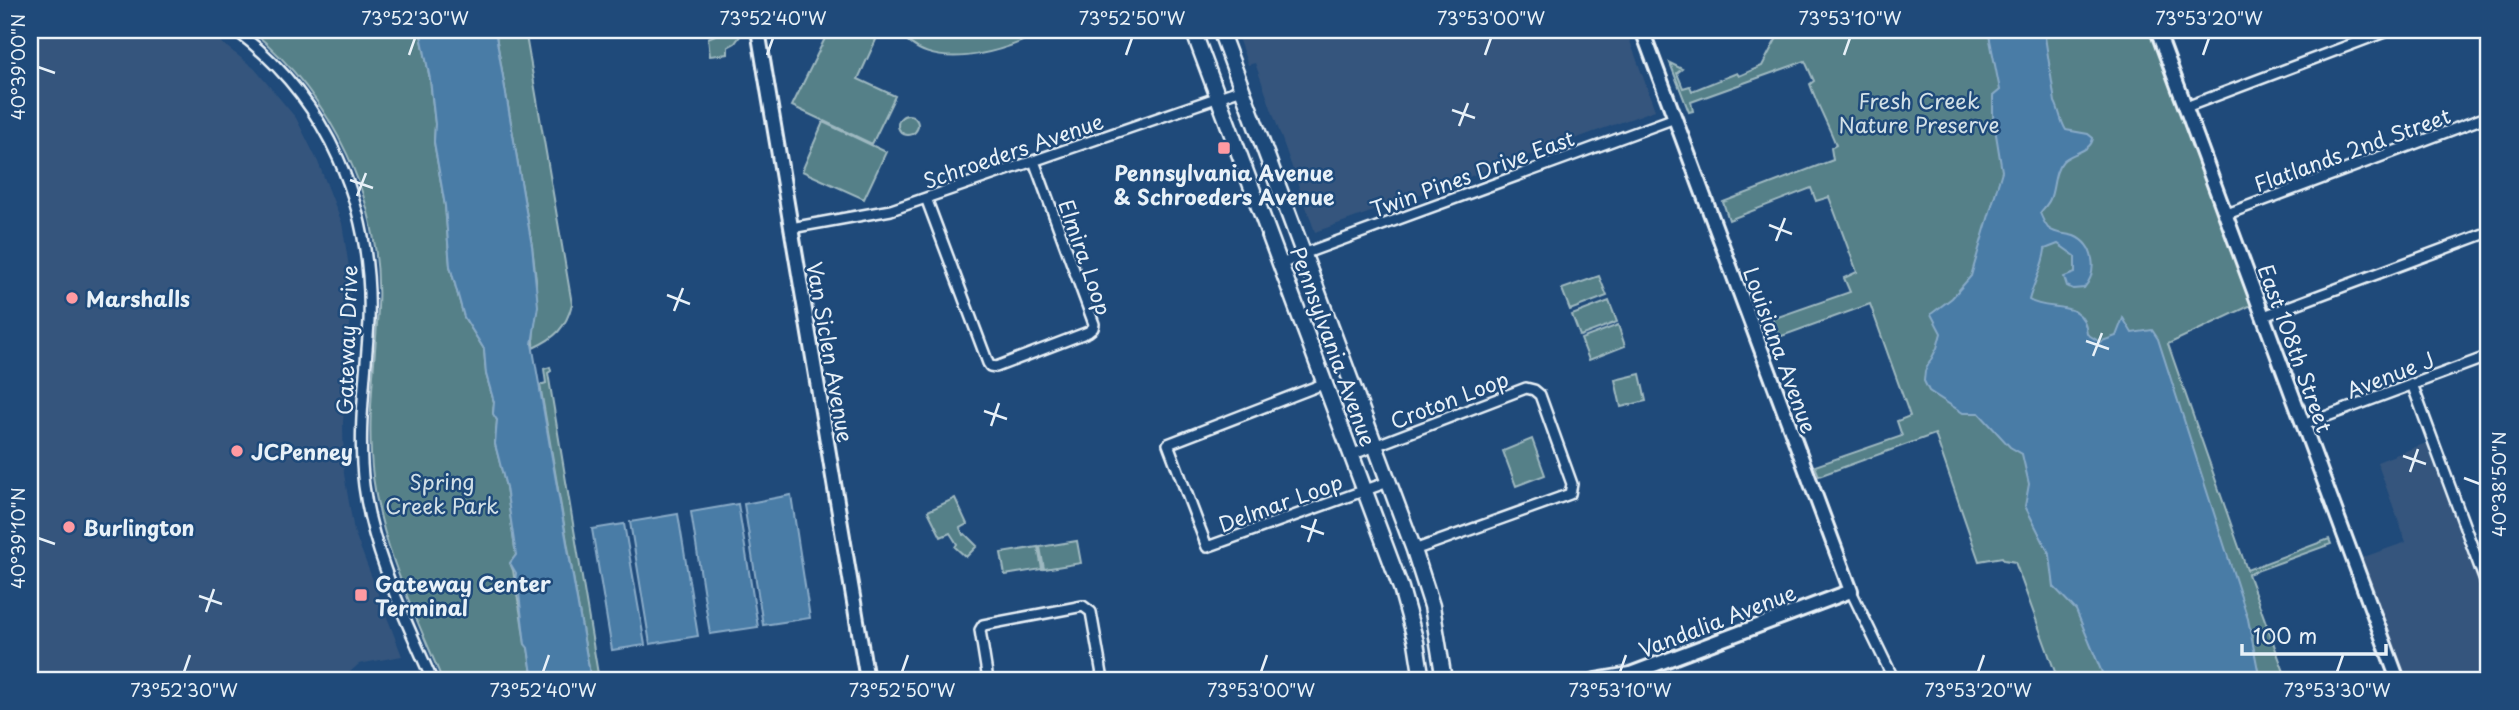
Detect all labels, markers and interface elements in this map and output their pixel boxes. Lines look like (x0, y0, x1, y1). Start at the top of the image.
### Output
text: 73°52'30"W (361, 4, 469, 31)
text: 73°52'40"W (719, 4, 827, 31)
text: 73°52'50"W (1079, 4, 1186, 31)
text: 73°53'00"W (1437, 4, 1545, 31)
text: 73°53'10"W (1798, 4, 1902, 31)
text: 73°53'20"W (2155, 4, 2263, 31)
text: 40°39'00"N (4, 14, 31, 120)
park label: Fresh Creek Nature Preserve (1838, 84, 2000, 140)
street label: Flatlands 2nd Street (2249, 99, 2455, 199)
street label: Schroeders Avenue (919, 104, 1107, 196)
street label: Twin Pines Drive East (1365, 121, 1579, 225)
marker: Pennsylvania Avenue & Schroeders Avenue (1216, 140, 1232, 156)
place label: Pennsylvania Avenue & Schroeders Avenue (1113, 156, 1335, 212)
street label: Elmira Loop (1051, 195, 1121, 319)
street label: Pennsylvania Avenue (1283, 242, 1385, 450)
street label: Van Siclen Avenue (799, 259, 863, 445)
street label: East 108th Street (2251, 259, 2341, 437)
street label: Louisiana Avenue (1736, 262, 1826, 438)
street label: Gateway Drive (327, 265, 365, 415)
place label: Marshalls (86, 282, 190, 314)
marker: Marshalls (64, 290, 80, 306)
street label: Avenue J (2341, 343, 2439, 405)
street label: Croton Loop (1385, 362, 1513, 436)
text: 40°38'50"N (2485, 431, 2512, 537)
place label: JCPenney (251, 435, 353, 467)
marker: JCPenney (229, 443, 245, 459)
park label: Spring Creek Park (385, 465, 499, 521)
street label: Delmar Loop (1213, 465, 1347, 539)
text: 40°39'10"N (4, 487, 31, 589)
place label: Burlington (83, 511, 194, 543)
marker: Burlington (61, 519, 77, 535)
place label: Gateway Center Terminal (375, 567, 551, 623)
street label: Vandalia Avenue (1634, 575, 1800, 665)
marker: Gateway Center Terminal (353, 587, 369, 603)
scale bar (2242, 612, 2386, 656)
text: 100 m (2253, 619, 2317, 651)
text: 73°52'30"W (130, 676, 238, 703)
text: 73°52'40"W (489, 676, 597, 703)
text: 73°52'50"W (849, 676, 956, 703)
text: 73°53'00"W (1207, 676, 1315, 703)
text: 73°53'10"W (1568, 676, 1672, 703)
text: 73°53'20"W (1924, 676, 2032, 703)
text: 73°53'30"W (2284, 676, 2391, 703)

